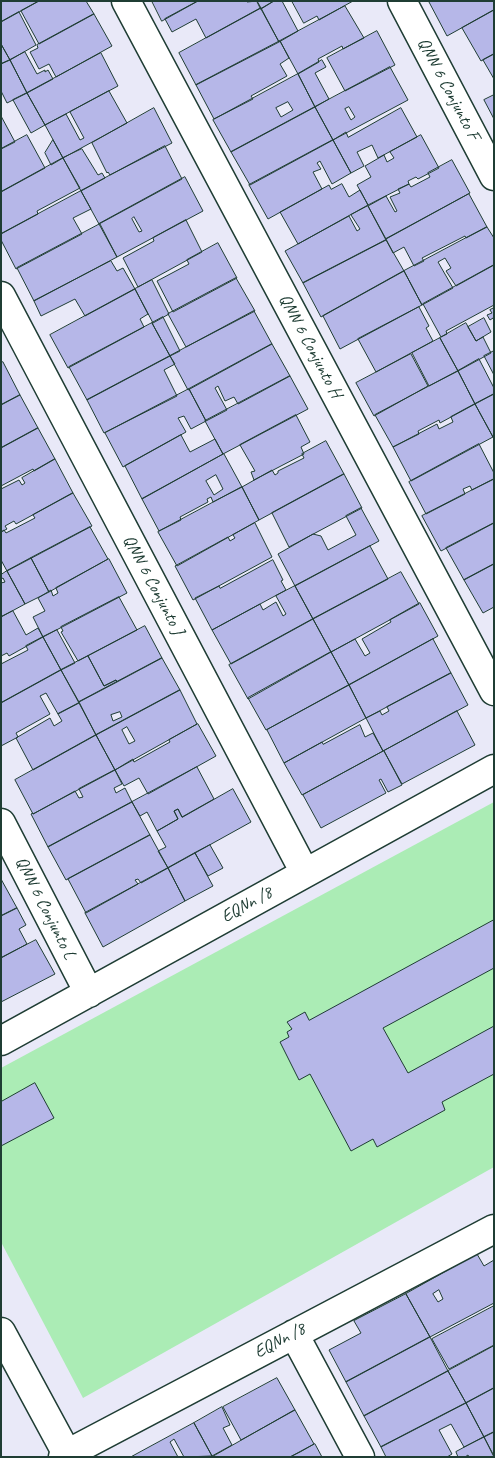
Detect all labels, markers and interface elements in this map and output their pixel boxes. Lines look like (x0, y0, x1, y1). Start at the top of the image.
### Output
street label: QNN 6 Conjunto F (412, 34, 484, 144)
street label: QNN 6 Conjunto H (274, 290, 346, 402)
street label: QNN 6 Conjunto J (118, 531, 188, 639)
street label: QNN 6 Conjunto L (10, 853, 80, 963)
street label: EQNn /8 (218, 882, 276, 928)
street label: EQNn /8 (251, 1319, 309, 1363)

